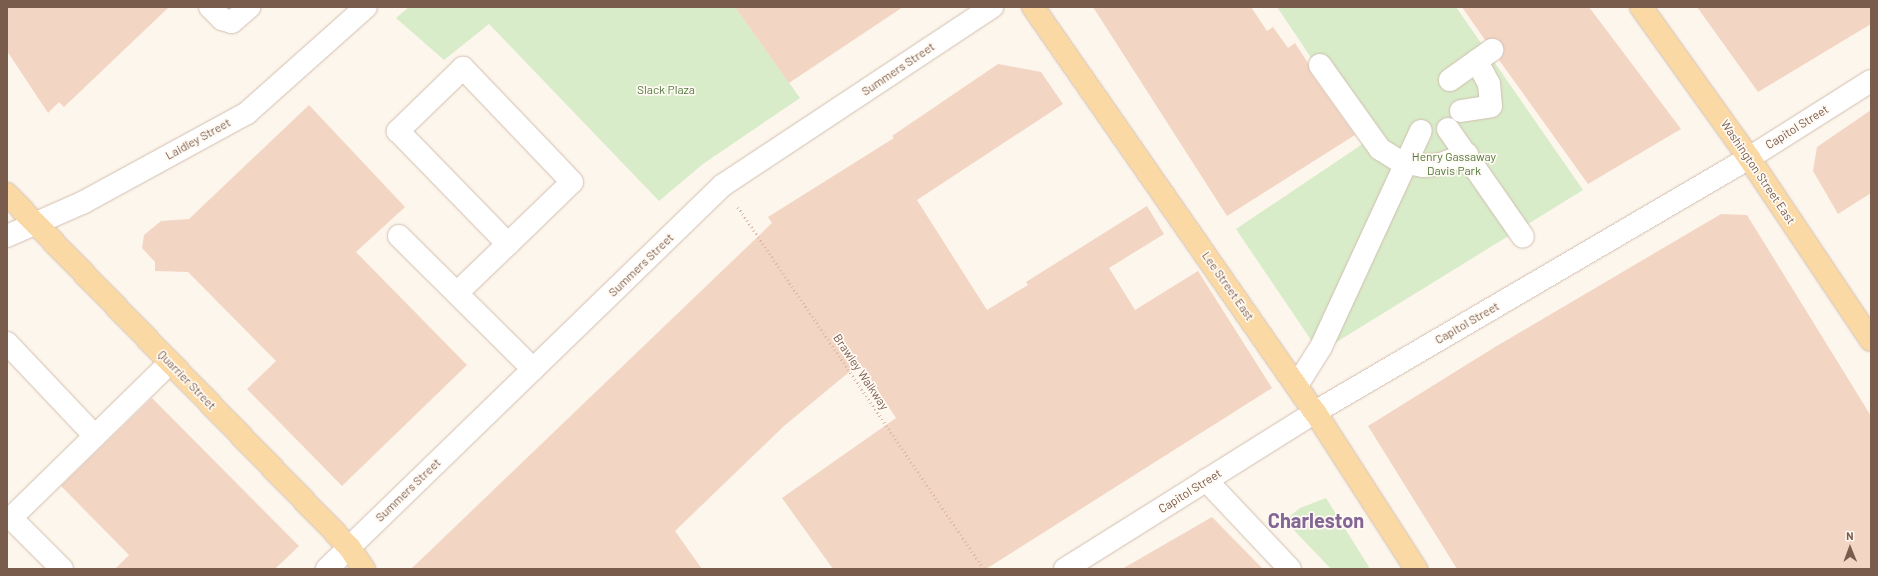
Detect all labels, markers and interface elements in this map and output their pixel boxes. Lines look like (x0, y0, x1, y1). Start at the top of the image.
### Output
street label: Summers Street (859, 39, 937, 99)
park label: Slack Plaza (637, 83, 695, 97)
street label: Capitol Street (1763, 102, 1831, 152)
street label: Laidley Street (163, 115, 233, 163)
street label: Washington Street East (1718, 117, 1798, 227)
park label: Henry Gassaway Davis Park (1412, 150, 1496, 178)
street label: Summers Street (605, 230, 677, 300)
street label: Lee Street East (1199, 249, 1257, 323)
street label: Capitol Street (1432, 299, 1502, 347)
street label: Brawley Walkway (830, 331, 892, 413)
street label: Quarrier Street (155, 347, 219, 413)
street label: Summers Street (372, 455, 444, 525)
street label: Capitol Street (1156, 466, 1224, 516)
district label: Charleston (1268, 508, 1364, 532)
north arrow (1830, 528, 1870, 568)
text: N (1846, 529, 1854, 542)

